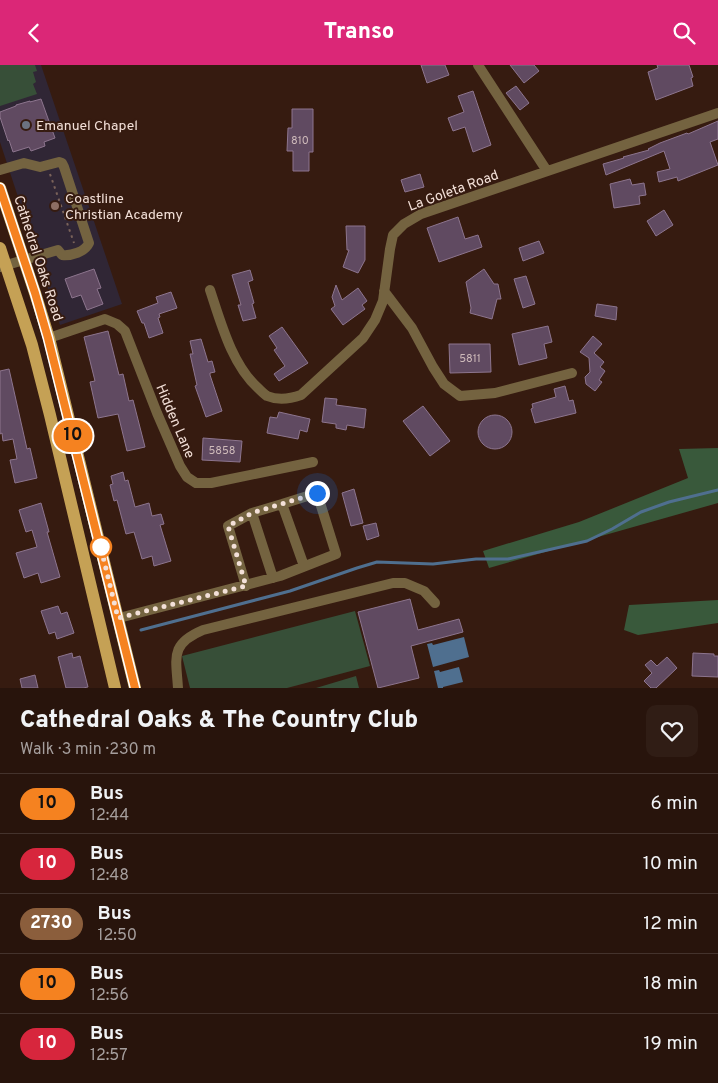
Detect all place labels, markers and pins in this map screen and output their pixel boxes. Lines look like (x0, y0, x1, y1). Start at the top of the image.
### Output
place label: Emanuel Chapel (36, 118, 138, 135)
marker: Emanuel Chapel (20, 119, 32, 131)
place label: Coastline Christian Academy (65, 191, 183, 224)
marker: Coastline Christian Academy (49, 200, 61, 212)
unlabelled marker (90, 536, 112, 558)

